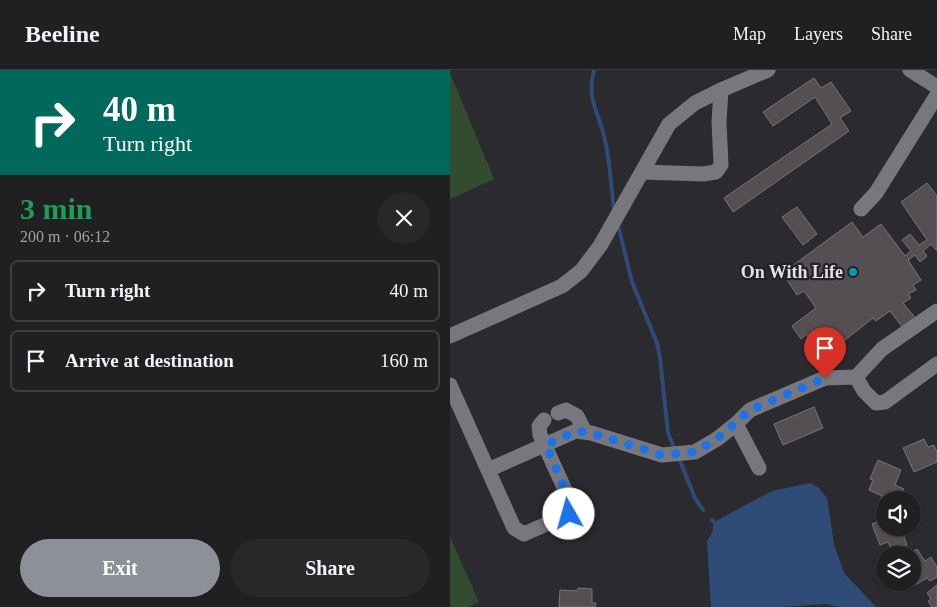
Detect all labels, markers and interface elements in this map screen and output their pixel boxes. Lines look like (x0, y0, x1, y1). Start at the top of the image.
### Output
text: Beeline (25, 21, 100, 47)
text: Map (733, 24, 766, 44)
text: Layers (794, 24, 843, 44)
text: Share (871, 24, 912, 44)
icon: right (20, 90, 85, 155)
text: 40 m (103, 90, 176, 129)
text: Turn right (103, 131, 192, 156)
text: 3 min (20, 192, 93, 225)
button: close (378, 192, 430, 244)
text: 200 m · 06:12 (20, 228, 110, 245)
place label: On With Life (741, 262, 843, 282)
marker: On With Life (847, 266, 859, 278)
icon: right (22, 277, 50, 305)
text: Turn right (65, 280, 150, 301)
text: 40 m (389, 280, 428, 301)
pin (804, 327, 846, 378)
icon: arrive (811, 334, 839, 362)
icon: arrive (22, 347, 50, 375)
text: Arrive at destination (65, 350, 234, 371)
text: 160 m (380, 350, 428, 371)
position arrow (542, 487, 594, 539)
map controls (876, 491, 921, 591)
button: sound (876, 491, 921, 536)
button: Exit (20, 539, 220, 597)
button: Share (230, 539, 430, 597)
button: layers (876, 546, 921, 591)

